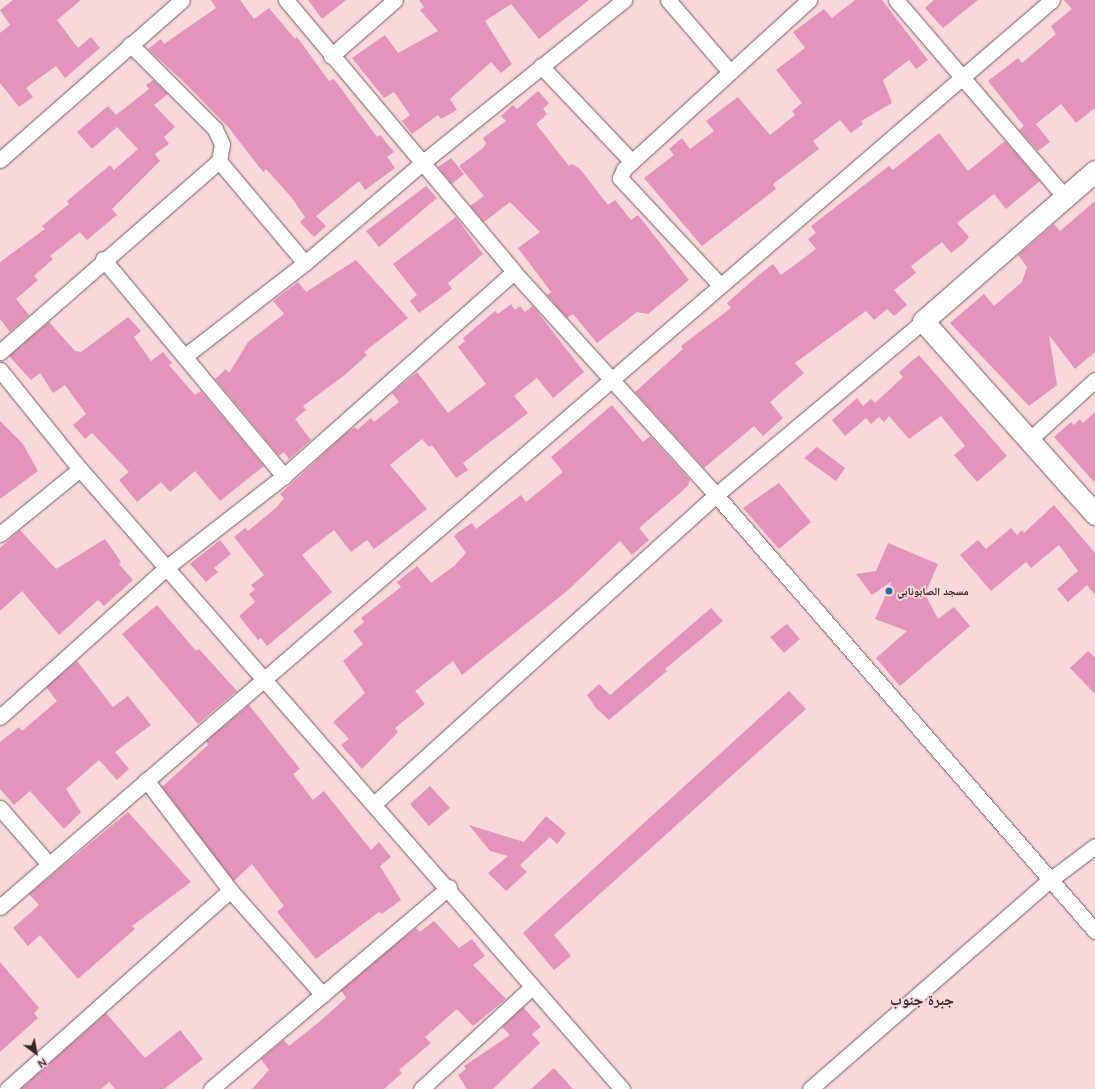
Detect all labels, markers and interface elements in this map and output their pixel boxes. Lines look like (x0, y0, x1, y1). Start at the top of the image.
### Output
place label: مسجد الصابونابي (897, 584, 969, 598)
marker: مسجد الصابونابي (884, 586, 894, 596)
district label: جبرة جنوب (890, 991, 954, 1009)
north arrow (16, 1033, 56, 1073)
text: N (35, 1055, 50, 1071)

